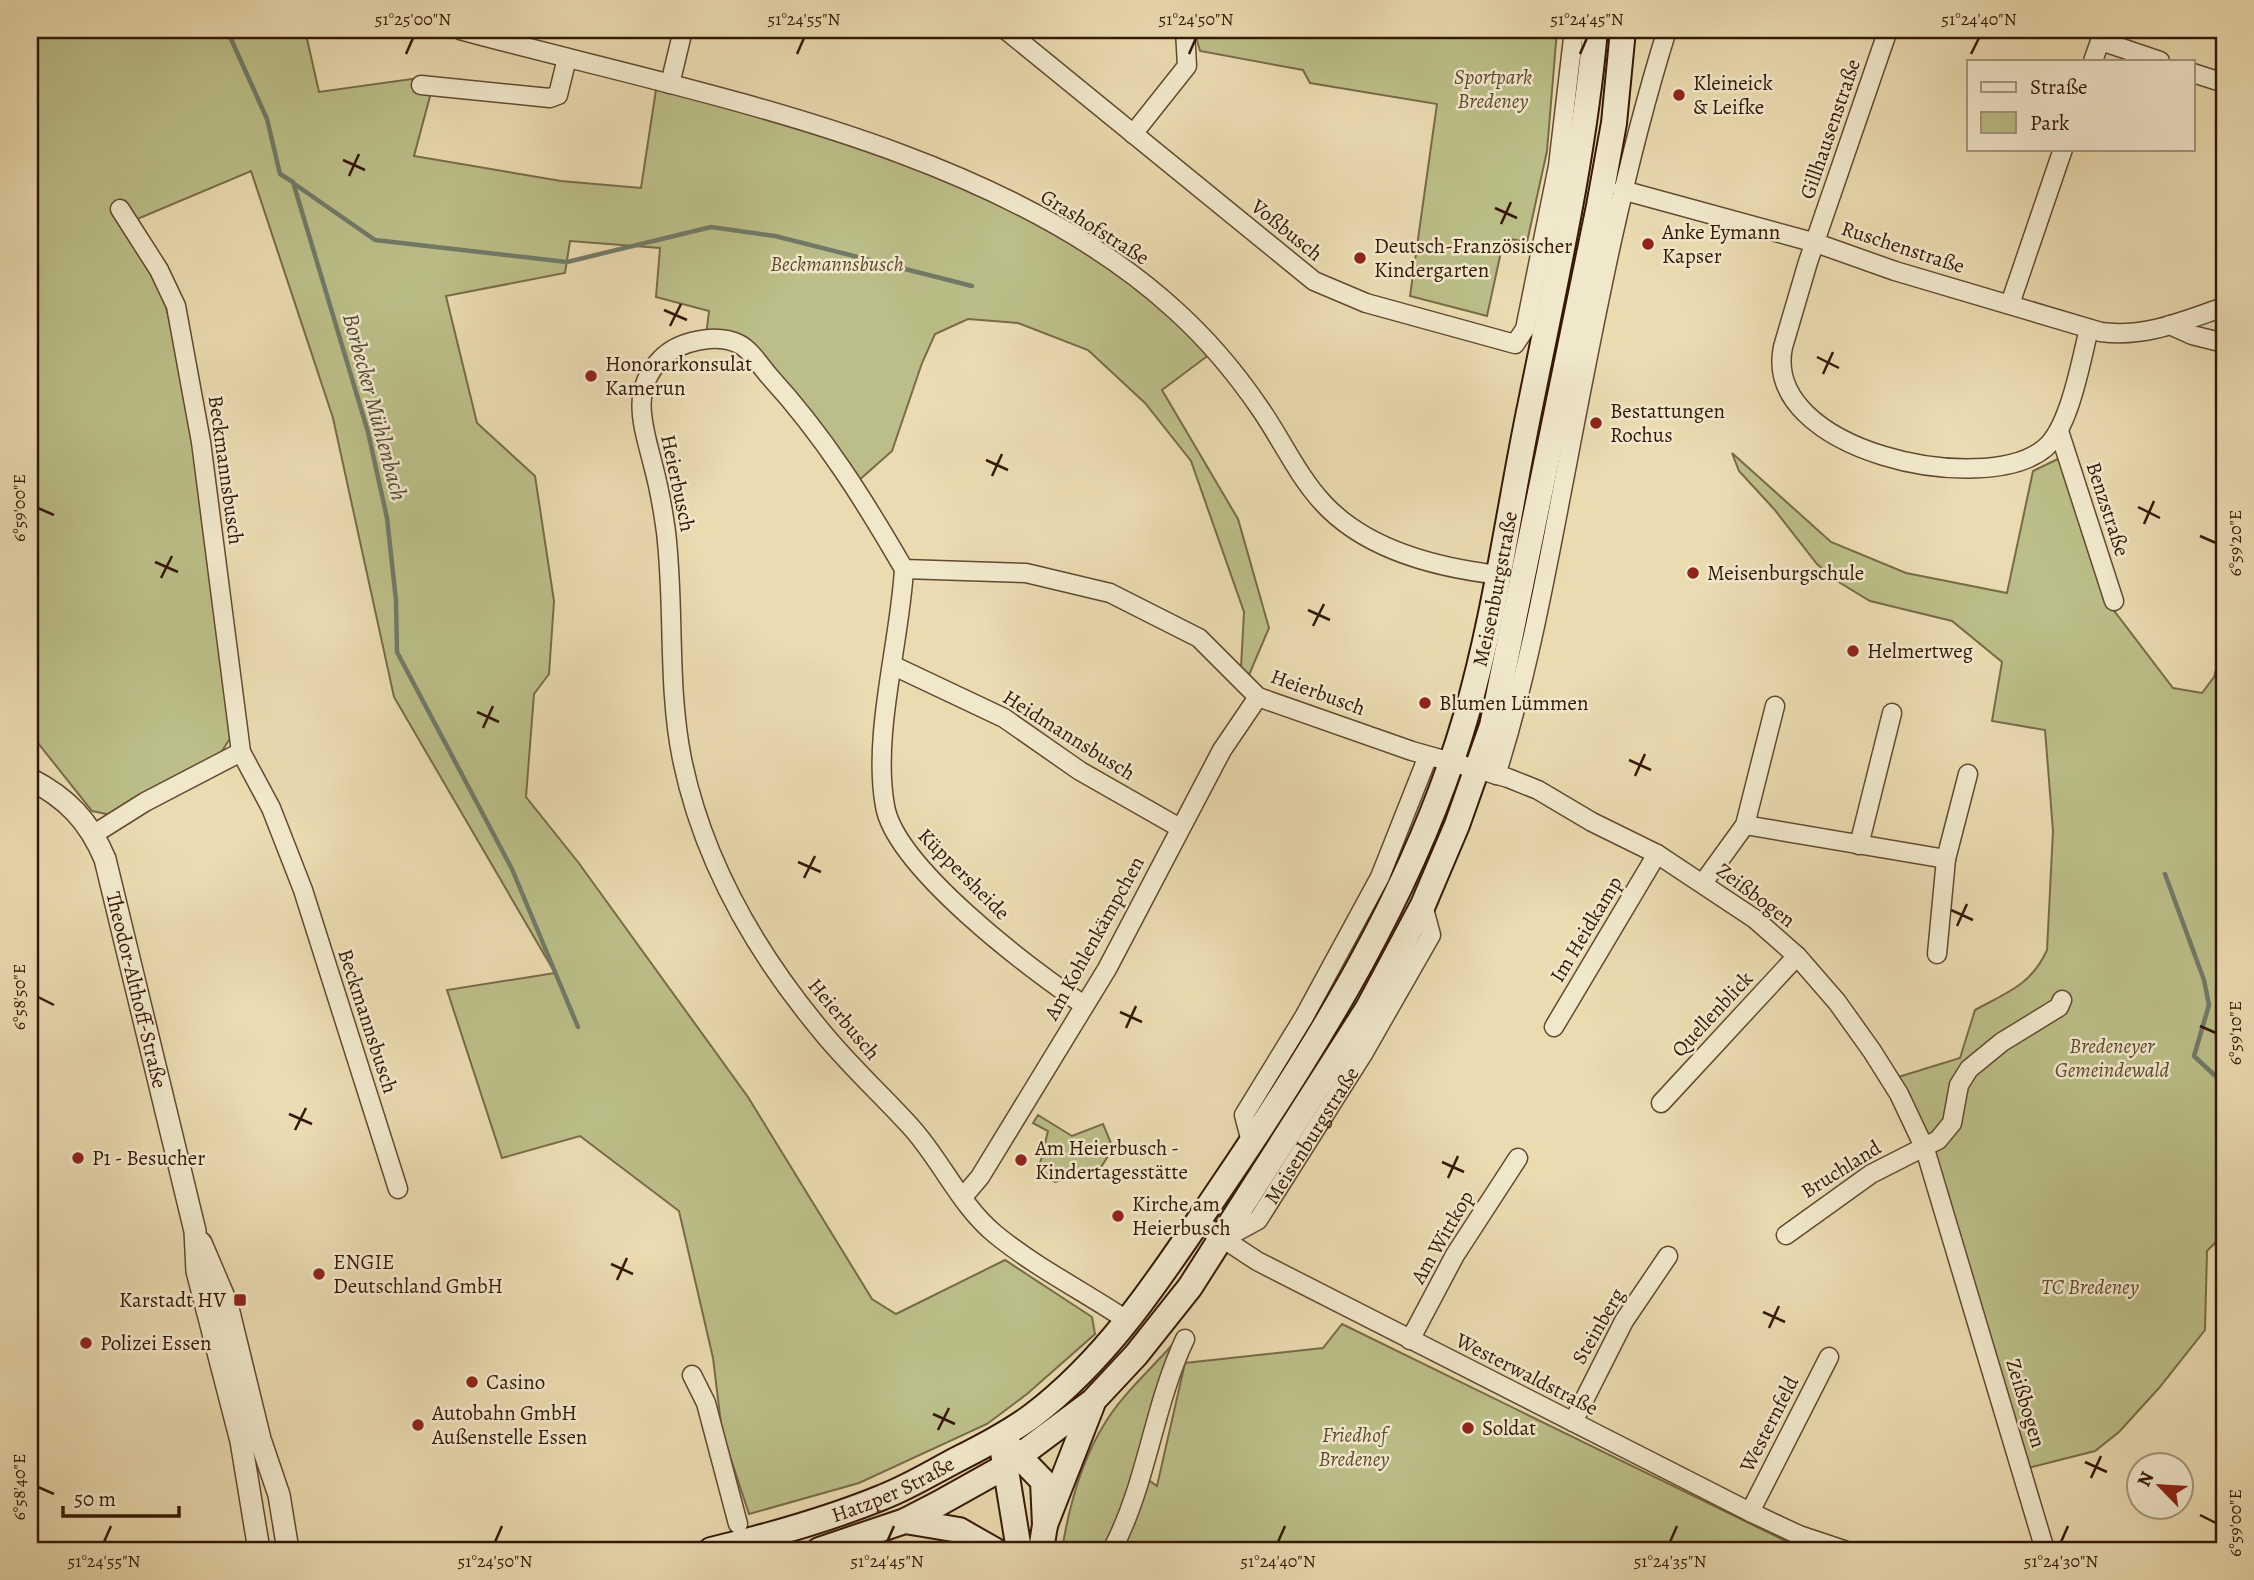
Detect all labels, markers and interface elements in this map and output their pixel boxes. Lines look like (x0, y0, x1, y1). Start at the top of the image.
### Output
text: 51°25'00"N (375, 7, 451, 31)
text: 51°24'55"N (768, 7, 841, 31)
text: 51°24'50"N (1159, 7, 1233, 31)
text: 51°24'45"N (1550, 7, 1624, 31)
text: 51°24'40"N (1941, 7, 2017, 31)
street label: Gillhausenstraße (1793, 55, 1867, 203)
legend (1967, 60, 2194, 150)
park label: Sportpark Bredeney (1454, 63, 1532, 115)
place label: Kleineick & Leifke (1693, 69, 1773, 121)
text: Straße (2030, 73, 2088, 101)
marker: Kleineick & Leifke (1671, 87, 1687, 103)
text: Park (2030, 109, 2070, 137)
street label: Grashofstraße (1035, 183, 1155, 271)
street label: Voßbusch (1244, 192, 1329, 268)
street label: Ruschenstraße (1838, 214, 1968, 280)
place label: Anke Eymann Kapser (1661, 218, 1780, 270)
place label: Deutsch-Französischer Kindergarten (1374, 232, 1572, 284)
marker: Anke Eymann Kapser (1640, 236, 1656, 252)
park label: Beckmannsbusch (770, 250, 904, 278)
marker: Deutsch-Französischer Kindergarten (1352, 250, 1368, 266)
water label: Borbecker Mühlenbach (335, 310, 415, 504)
place label: Honorarkonsulat Kamerun (605, 350, 752, 402)
marker: Honorarkonsulat Kamerun (583, 368, 599, 384)
street label: Beckmannsbusch (202, 394, 250, 546)
place label: Bestattungen Rochus (1610, 397, 1725, 449)
marker: Bestattungen Rochus (1588, 415, 1604, 431)
street label: Heierbusch (654, 432, 702, 534)
street label: Benzstraße (2080, 458, 2136, 560)
text: 6°59'00"E (7, 474, 31, 542)
street label: Meisenburgstraße (1466, 509, 1524, 669)
text: 6°59'20"E (2223, 510, 2247, 577)
place label: Meisenburgschule (1707, 559, 1864, 587)
marker: Meisenburgschule (1685, 565, 1701, 581)
place label: Helmertweg (1867, 637, 1973, 665)
marker: Helmertweg (1845, 643, 1861, 659)
street label: Heierbusch (1267, 662, 1369, 722)
street label: Heidmannsbusch (997, 683, 1141, 787)
place label: Blumen Lümmen (1439, 689, 1588, 717)
marker: Blumen Lümmen (1417, 695, 1433, 711)
street label: Küppersheide (912, 822, 1016, 926)
street label: Am Kohlenkämpchen (1037, 851, 1151, 1026)
street label: Zeißbogen (1711, 856, 1801, 934)
street label: Im Heidkamp (1543, 871, 1629, 987)
street label: Theodor-Althoff-Straße (99, 889, 174, 1091)
street label: Beckmannsbusch (331, 945, 405, 1097)
text: 6°58'50"E (7, 964, 31, 1030)
street label: Quellenblick (1665, 965, 1759, 1063)
street label: Heierbusch (802, 972, 886, 1066)
text: 6°59'10"E (2223, 1001, 2247, 1065)
park label: Bredeneyer Gemeindewald (2055, 1032, 2170, 1084)
street label: Meisenburgstraße (1258, 1061, 1366, 1209)
street label: Bruchland (1796, 1133, 1887, 1205)
place label: Am Heierbusch - Kindertagesstätte (1034, 1134, 1188, 1186)
place label: P1 - Besucher (92, 1144, 205, 1172)
marker: P1 - Besucher (70, 1150, 86, 1166)
marker: Am Heierbusch - Kindertagesstätte (1013, 1152, 1029, 1168)
street label: Am Wittkop (1403, 1185, 1480, 1290)
place label: Kirche am Heierbusch (1132, 1190, 1231, 1242)
marker: Kirche am Heierbusch (1110, 1208, 1126, 1224)
place label: ENGIE Deutschland GmbH (333, 1248, 503, 1300)
marker: ENGIE Deutschland GmbH (311, 1266, 327, 1282)
park label: TC Bredeney (2041, 1273, 2139, 1301)
street label: Steinberg (1565, 1282, 1631, 1369)
place label: Karstadt HV (119, 1286, 226, 1314)
marker: Karstadt HV (232, 1292, 248, 1308)
street label: Westerwaldstraße (1450, 1326, 1603, 1422)
place label: Polizei Essen (100, 1329, 212, 1357)
marker: Polizei Essen (78, 1335, 94, 1351)
street label: Zeißbogen (1999, 1355, 2053, 1451)
place label: Casino (486, 1368, 545, 1396)
street label: Westernfeld (1732, 1371, 1805, 1478)
marker: Casino (464, 1374, 480, 1390)
place label: Autobahn GmbH Außenstelle Essen (431, 1399, 587, 1451)
place label: Soldat (1482, 1414, 1536, 1442)
marker: Autobahn GmbH Außenstelle Essen (410, 1417, 426, 1433)
marker: Soldat (1460, 1420, 1476, 1436)
park label: Friedhof Bredeney (1319, 1421, 1391, 1473)
street label: Hatzper Straße (828, 1450, 959, 1529)
north arrow (2124, 1450, 2194, 1520)
text: 6°58'40"E (7, 1453, 31, 1521)
text: N (2131, 1467, 2160, 1491)
scale bar (63, 1475, 178, 1519)
text: 50 m (74, 1485, 116, 1513)
text: 6°59'00"E (2223, 1489, 2247, 1557)
text: 51°24'55"N (68, 1549, 141, 1573)
text: 51°24'50"N (458, 1549, 532, 1573)
text: 51°24'45"N (850, 1549, 924, 1573)
text: 51°24'40"N (1240, 1549, 1316, 1573)
text: 51°24'35"N (1634, 1549, 1706, 1573)
text: 51°24'30"N (2024, 1549, 2098, 1573)

